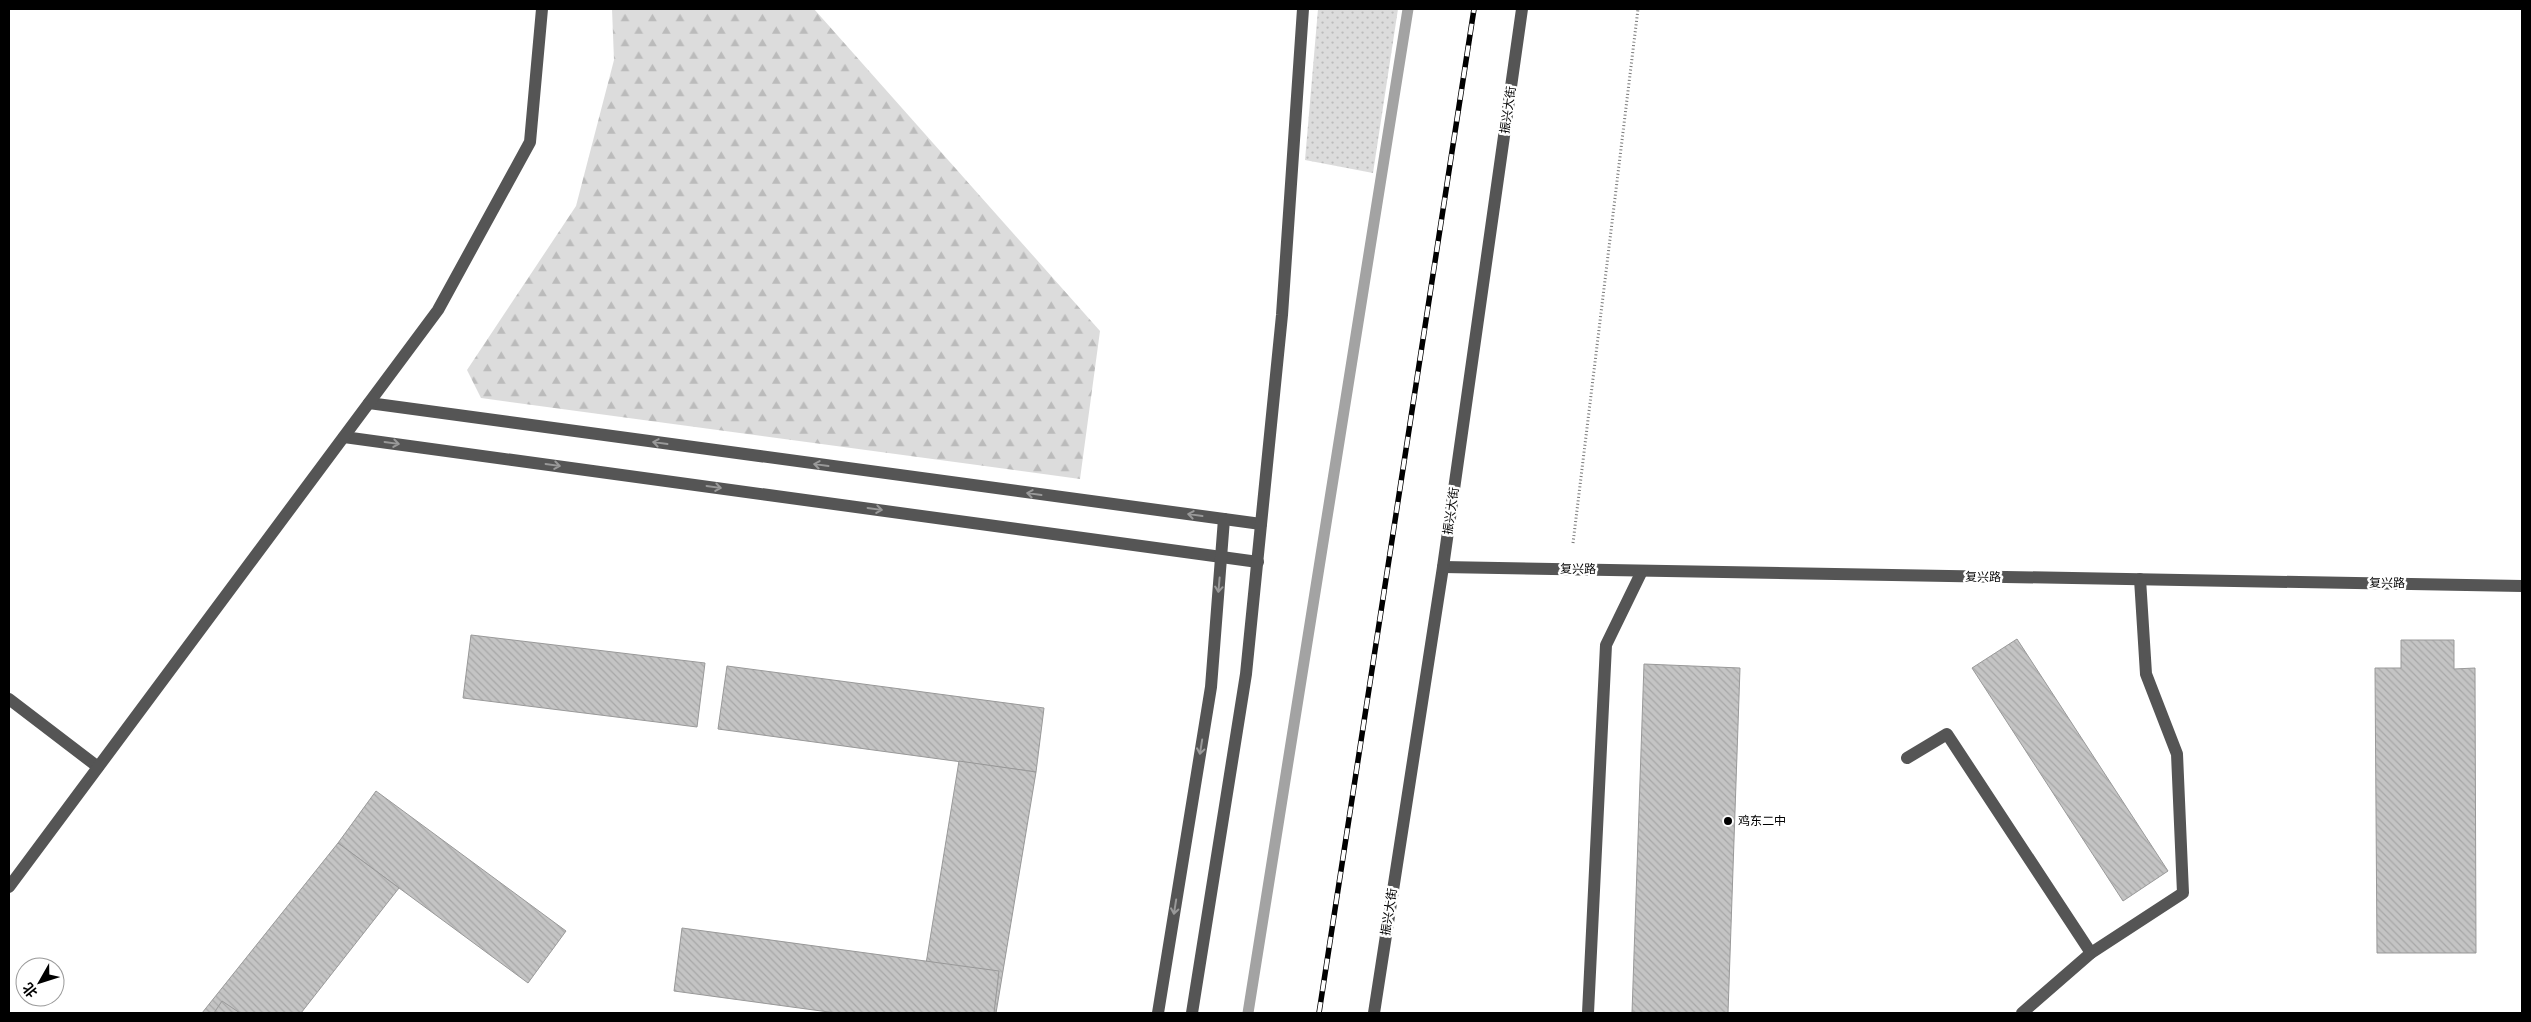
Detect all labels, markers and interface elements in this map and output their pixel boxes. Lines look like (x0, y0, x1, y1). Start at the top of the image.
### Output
street label: 振兴大街 (1498, 85, 1518, 135)
one-way arrow (384, 438, 400, 448)
one-way arrow (653, 438, 669, 448)
one-way arrow (545, 460, 561, 470)
one-way arrow (814, 460, 830, 470)
one-way arrow (706, 482, 722, 492)
street label: 振兴大街 (1441, 486, 1461, 536)
one-way arrow (1027, 488, 1043, 498)
one-way arrow (867, 504, 883, 514)
one-way arrow (1188, 510, 1204, 520)
street label: 复兴路 (1560, 562, 1596, 576)
street label: 复兴路 (1965, 570, 2001, 584)
street label: 复兴路 (2369, 576, 2405, 590)
one-way arrow (1214, 577, 1224, 593)
one-way arrow (1196, 738, 1206, 754)
place label: 鸡东二中 (1738, 814, 1786, 828)
marker: 鸡东二中 (1722, 815, 1734, 827)
street label: 振兴大街 (1378, 887, 1400, 937)
one-way arrow (1170, 899, 1180, 915)
north arrow (15, 957, 65, 1007)
text: 北 (19, 980, 41, 1001)

